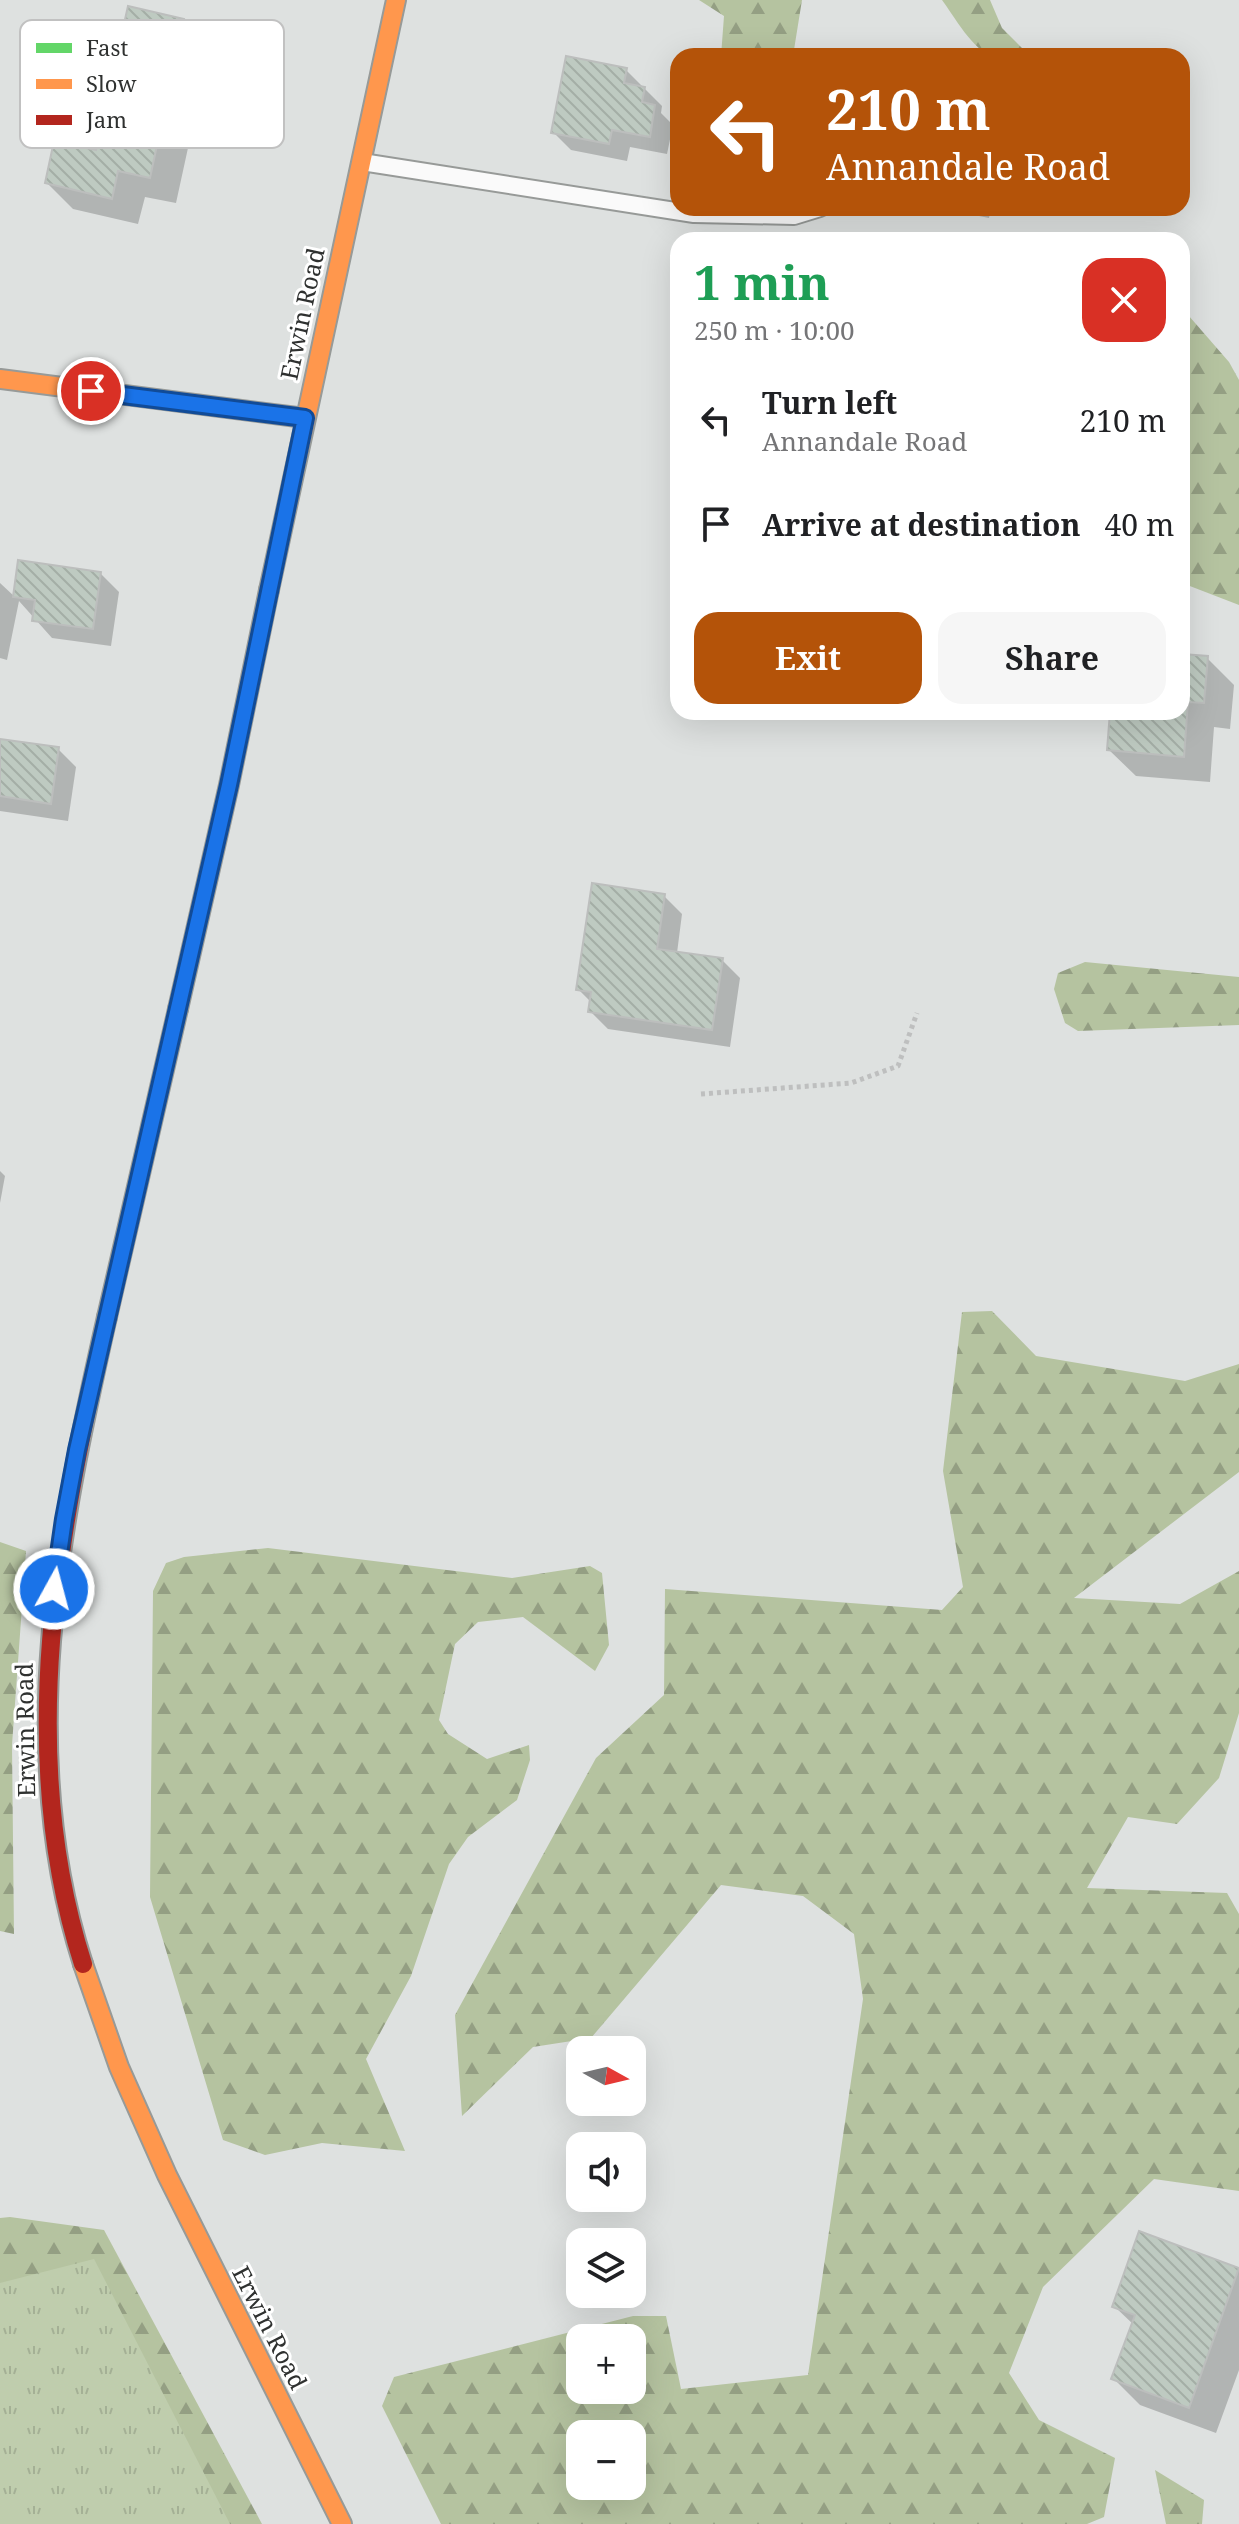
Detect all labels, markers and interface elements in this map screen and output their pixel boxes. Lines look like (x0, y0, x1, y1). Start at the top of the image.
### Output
legend (20, 20, 284, 148)
text: Fast (86, 32, 128, 62)
text: Slow (86, 68, 136, 98)
text: 210 m (826, 70, 991, 146)
icon: left (694, 80, 798, 184)
text: Jam (85, 104, 127, 134)
text: Annandale Road (826, 142, 1110, 191)
street label: Erwin Road (271, 244, 332, 383)
text: 1 min (694, 249, 830, 314)
button: close (1082, 258, 1166, 342)
text: 250 m · 10:00 (694, 312, 855, 348)
pin (57, 357, 125, 425)
icon: arrive (69, 369, 113, 413)
text: Turn left (762, 382, 897, 423)
icon: left (694, 398, 738, 442)
text: 210 m (1080, 400, 1166, 441)
text: Annandale Road (762, 423, 967, 459)
icon: arrive (694, 502, 738, 546)
text: Arrive at destination (762, 504, 1081, 545)
text: 40 m (1105, 504, 1174, 545)
button: Exit (694, 612, 922, 704)
button: Share (938, 612, 1166, 704)
position arrow (12, 1547, 96, 1631)
street label: Erwin Road (7, 1662, 42, 1797)
north arrow (566, 2036, 646, 2116)
map controls (566, 2036, 646, 2500)
button: sound (566, 2132, 646, 2212)
button: layers (566, 2228, 646, 2308)
street label: Erwin Road (225, 2260, 316, 2395)
button: + (566, 2324, 646, 2404)
button: − (566, 2420, 646, 2500)

